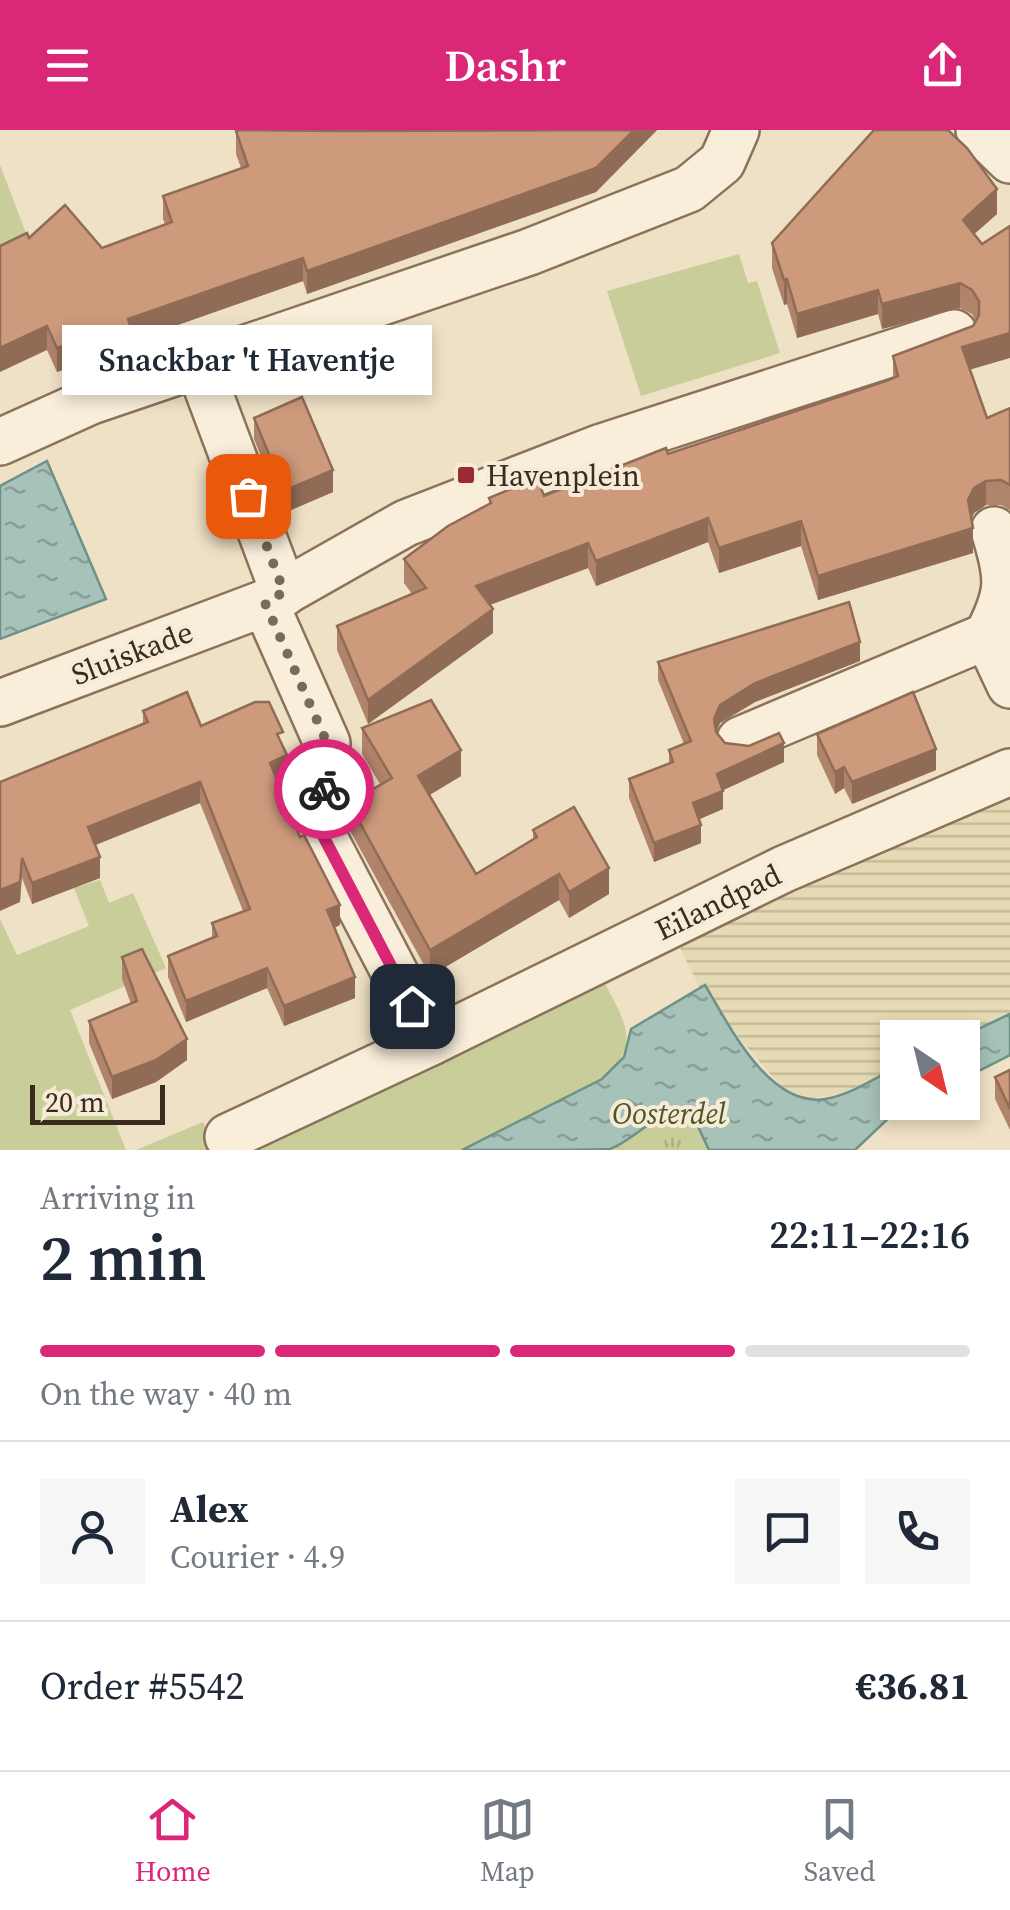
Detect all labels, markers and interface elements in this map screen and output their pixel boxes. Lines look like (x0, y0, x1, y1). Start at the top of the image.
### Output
text: Dashr (444, 34, 566, 96)
icon: menu (40, 38, 95, 93)
icon: share (915, 38, 970, 93)
callout: Snackbar 't Haventje (63, 326, 433, 396)
text: Snackbar 't Haventje (99, 338, 395, 382)
pin (206, 454, 291, 539)
place label: Havenplein (486, 455, 640, 496)
marker: Havenplein (455, 464, 477, 486)
icon: bag (221, 469, 276, 524)
street label: Sluiskade (65, 611, 199, 695)
courier (274, 739, 374, 839)
icon: bike (297, 762, 352, 817)
street label: Eilandpad (648, 854, 788, 950)
pin (370, 964, 455, 1049)
icon: home (385, 979, 440, 1034)
north arrow (880, 1020, 980, 1120)
map controls (880, 1020, 980, 1120)
scale bar (30, 1080, 165, 1124)
text: 20 m (45, 1083, 105, 1121)
park label: Oosterdel (612, 1093, 727, 1134)
text: Arriving in (40, 1176, 195, 1220)
text: 22:11–22:16 (769, 1209, 970, 1261)
text: 2 min (40, 1213, 207, 1302)
text: On the way · 40 m (40, 1372, 292, 1416)
button: person (40, 1479, 145, 1584)
button: chat (735, 1479, 840, 1584)
button: phone (865, 1479, 970, 1584)
text: Alex (170, 1483, 248, 1535)
text: Courier · 4.9 (170, 1535, 345, 1579)
text: Order #5542 (40, 1660, 244, 1712)
text: €36.81 (856, 1660, 970, 1712)
tab: Home (134, 1792, 211, 1890)
tab: Map (480, 1792, 535, 1890)
tab: Saved (804, 1792, 876, 1890)

